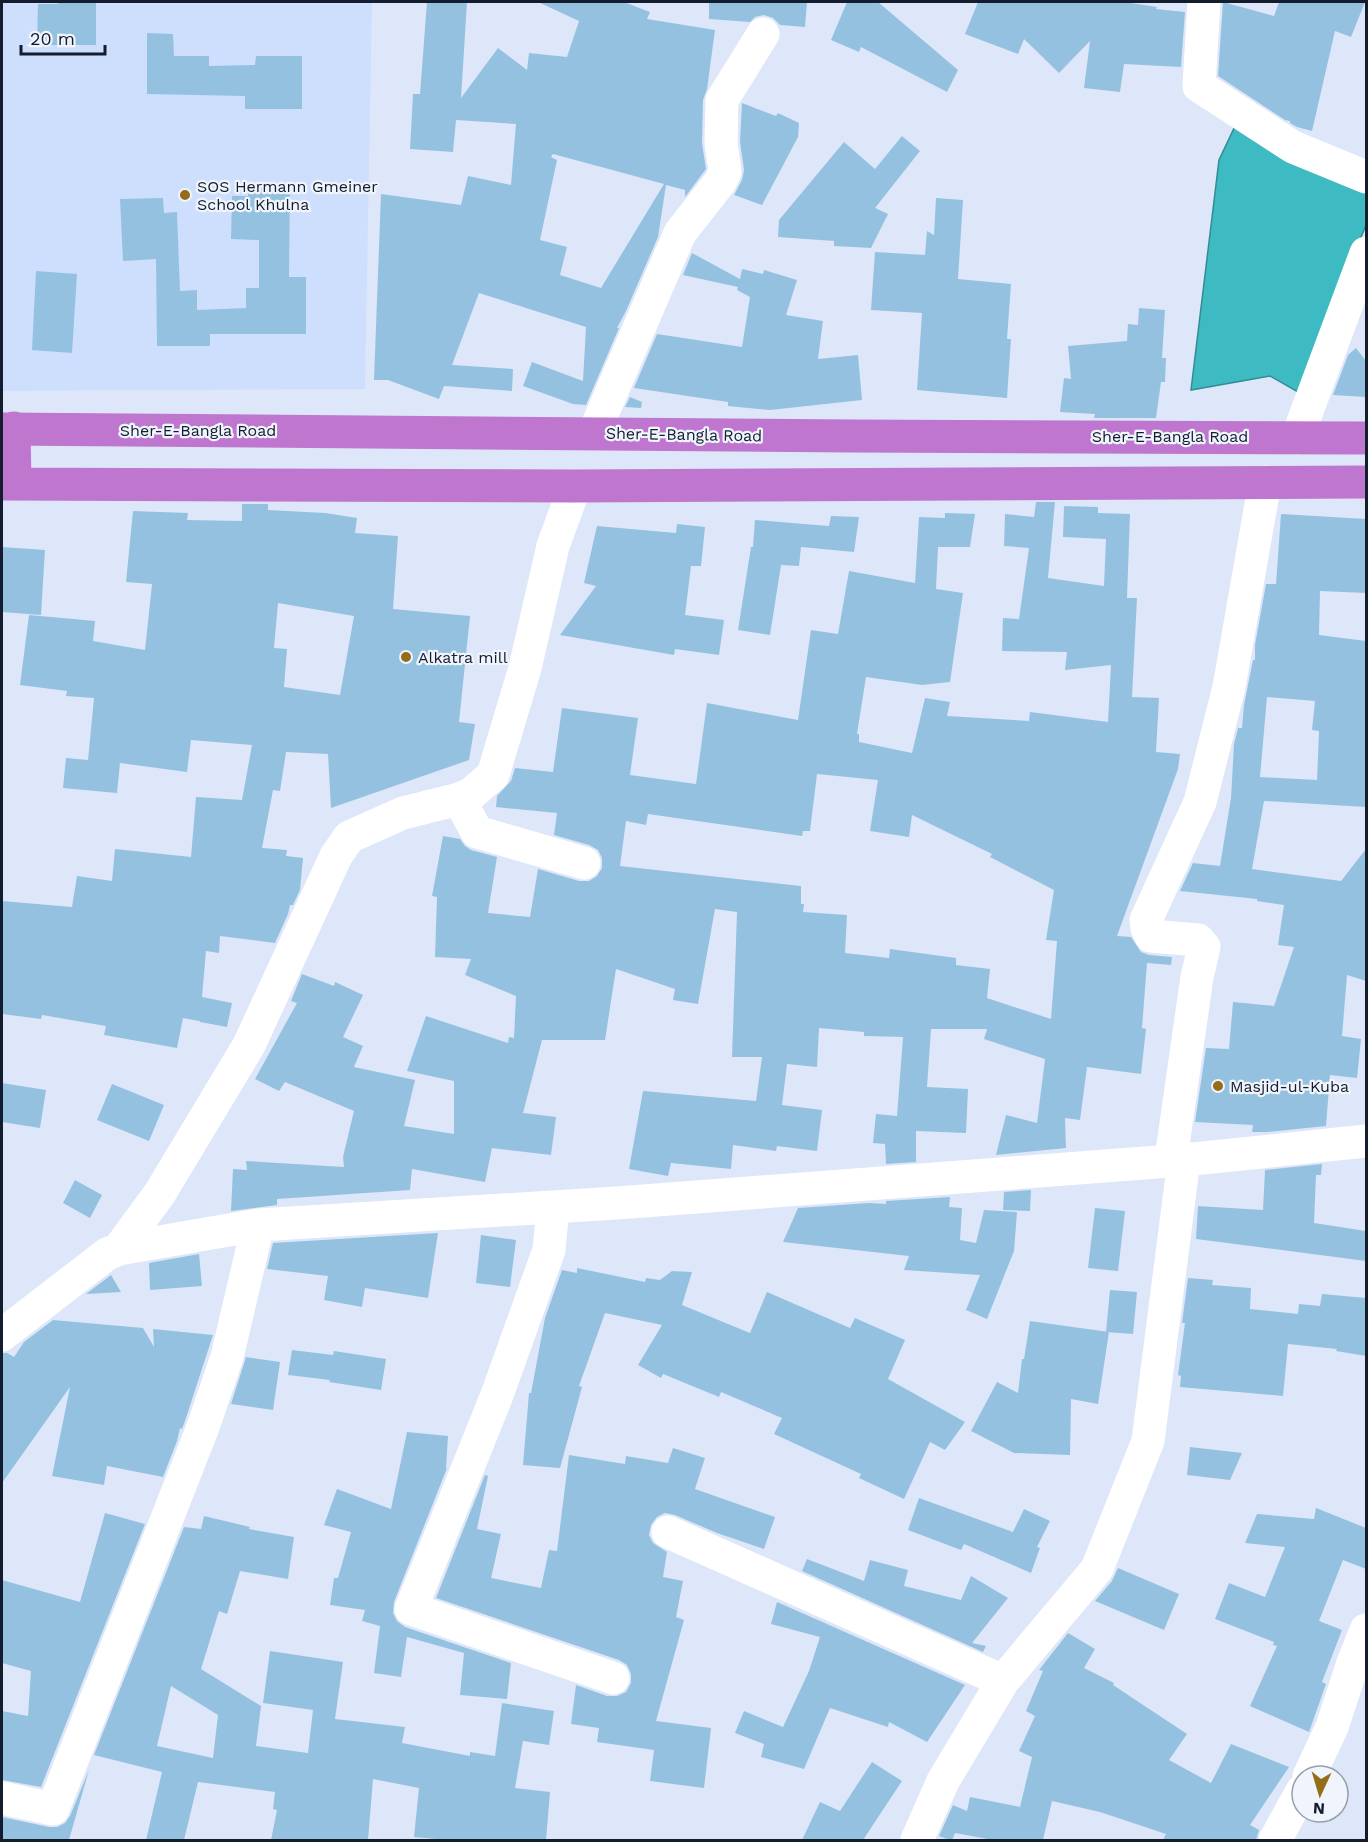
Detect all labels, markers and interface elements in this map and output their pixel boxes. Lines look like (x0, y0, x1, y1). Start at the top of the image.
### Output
scale bar (21, 18, 105, 56)
text: 20 m (30, 28, 75, 49)
place label: SOS Hermann Gmeiner School Khulna (197, 177, 378, 214)
marker: SOS Hermann Gmeiner School Khulna (178, 188, 192, 202)
street label: Sher-E-Bangla Road (120, 421, 276, 440)
street label: Sher-E-Bangla Road (606, 424, 762, 445)
street label: Sher-E-Bangla Road (1092, 427, 1248, 446)
place label: Alkatra mill (418, 648, 508, 667)
marker: Alkatra mill (399, 650, 413, 664)
place label: Masjid-ul-Kuba (1230, 1077, 1349, 1096)
marker: Masjid-ul-Kuba (1211, 1079, 1225, 1093)
north arrow (1290, 1764, 1350, 1824)
text: N (1312, 1799, 1326, 1818)

